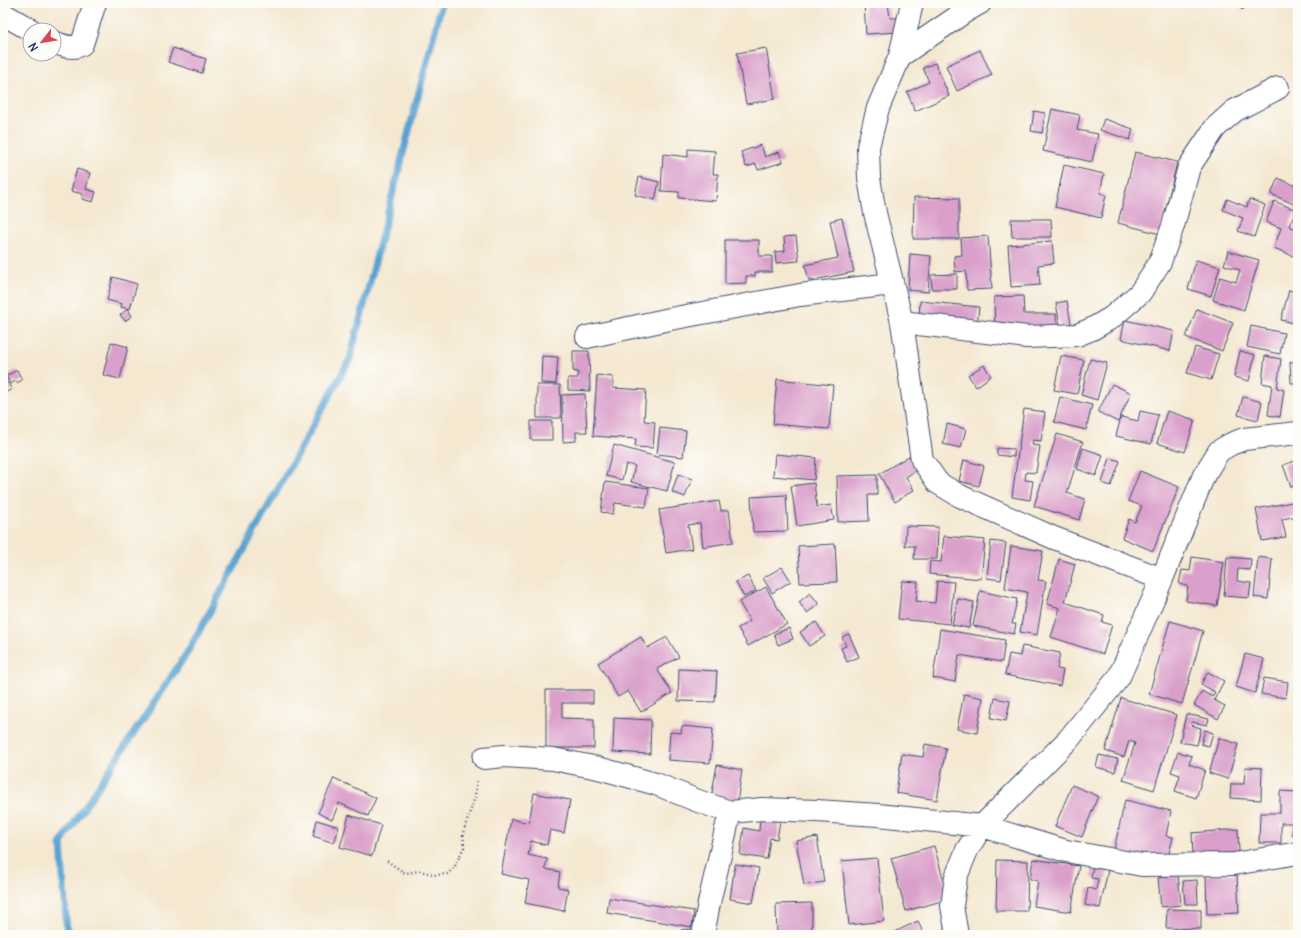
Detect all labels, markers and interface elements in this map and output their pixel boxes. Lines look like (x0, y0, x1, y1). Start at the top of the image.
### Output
north arrow (22, 22, 62, 62)
text: N (25, 40, 41, 54)

